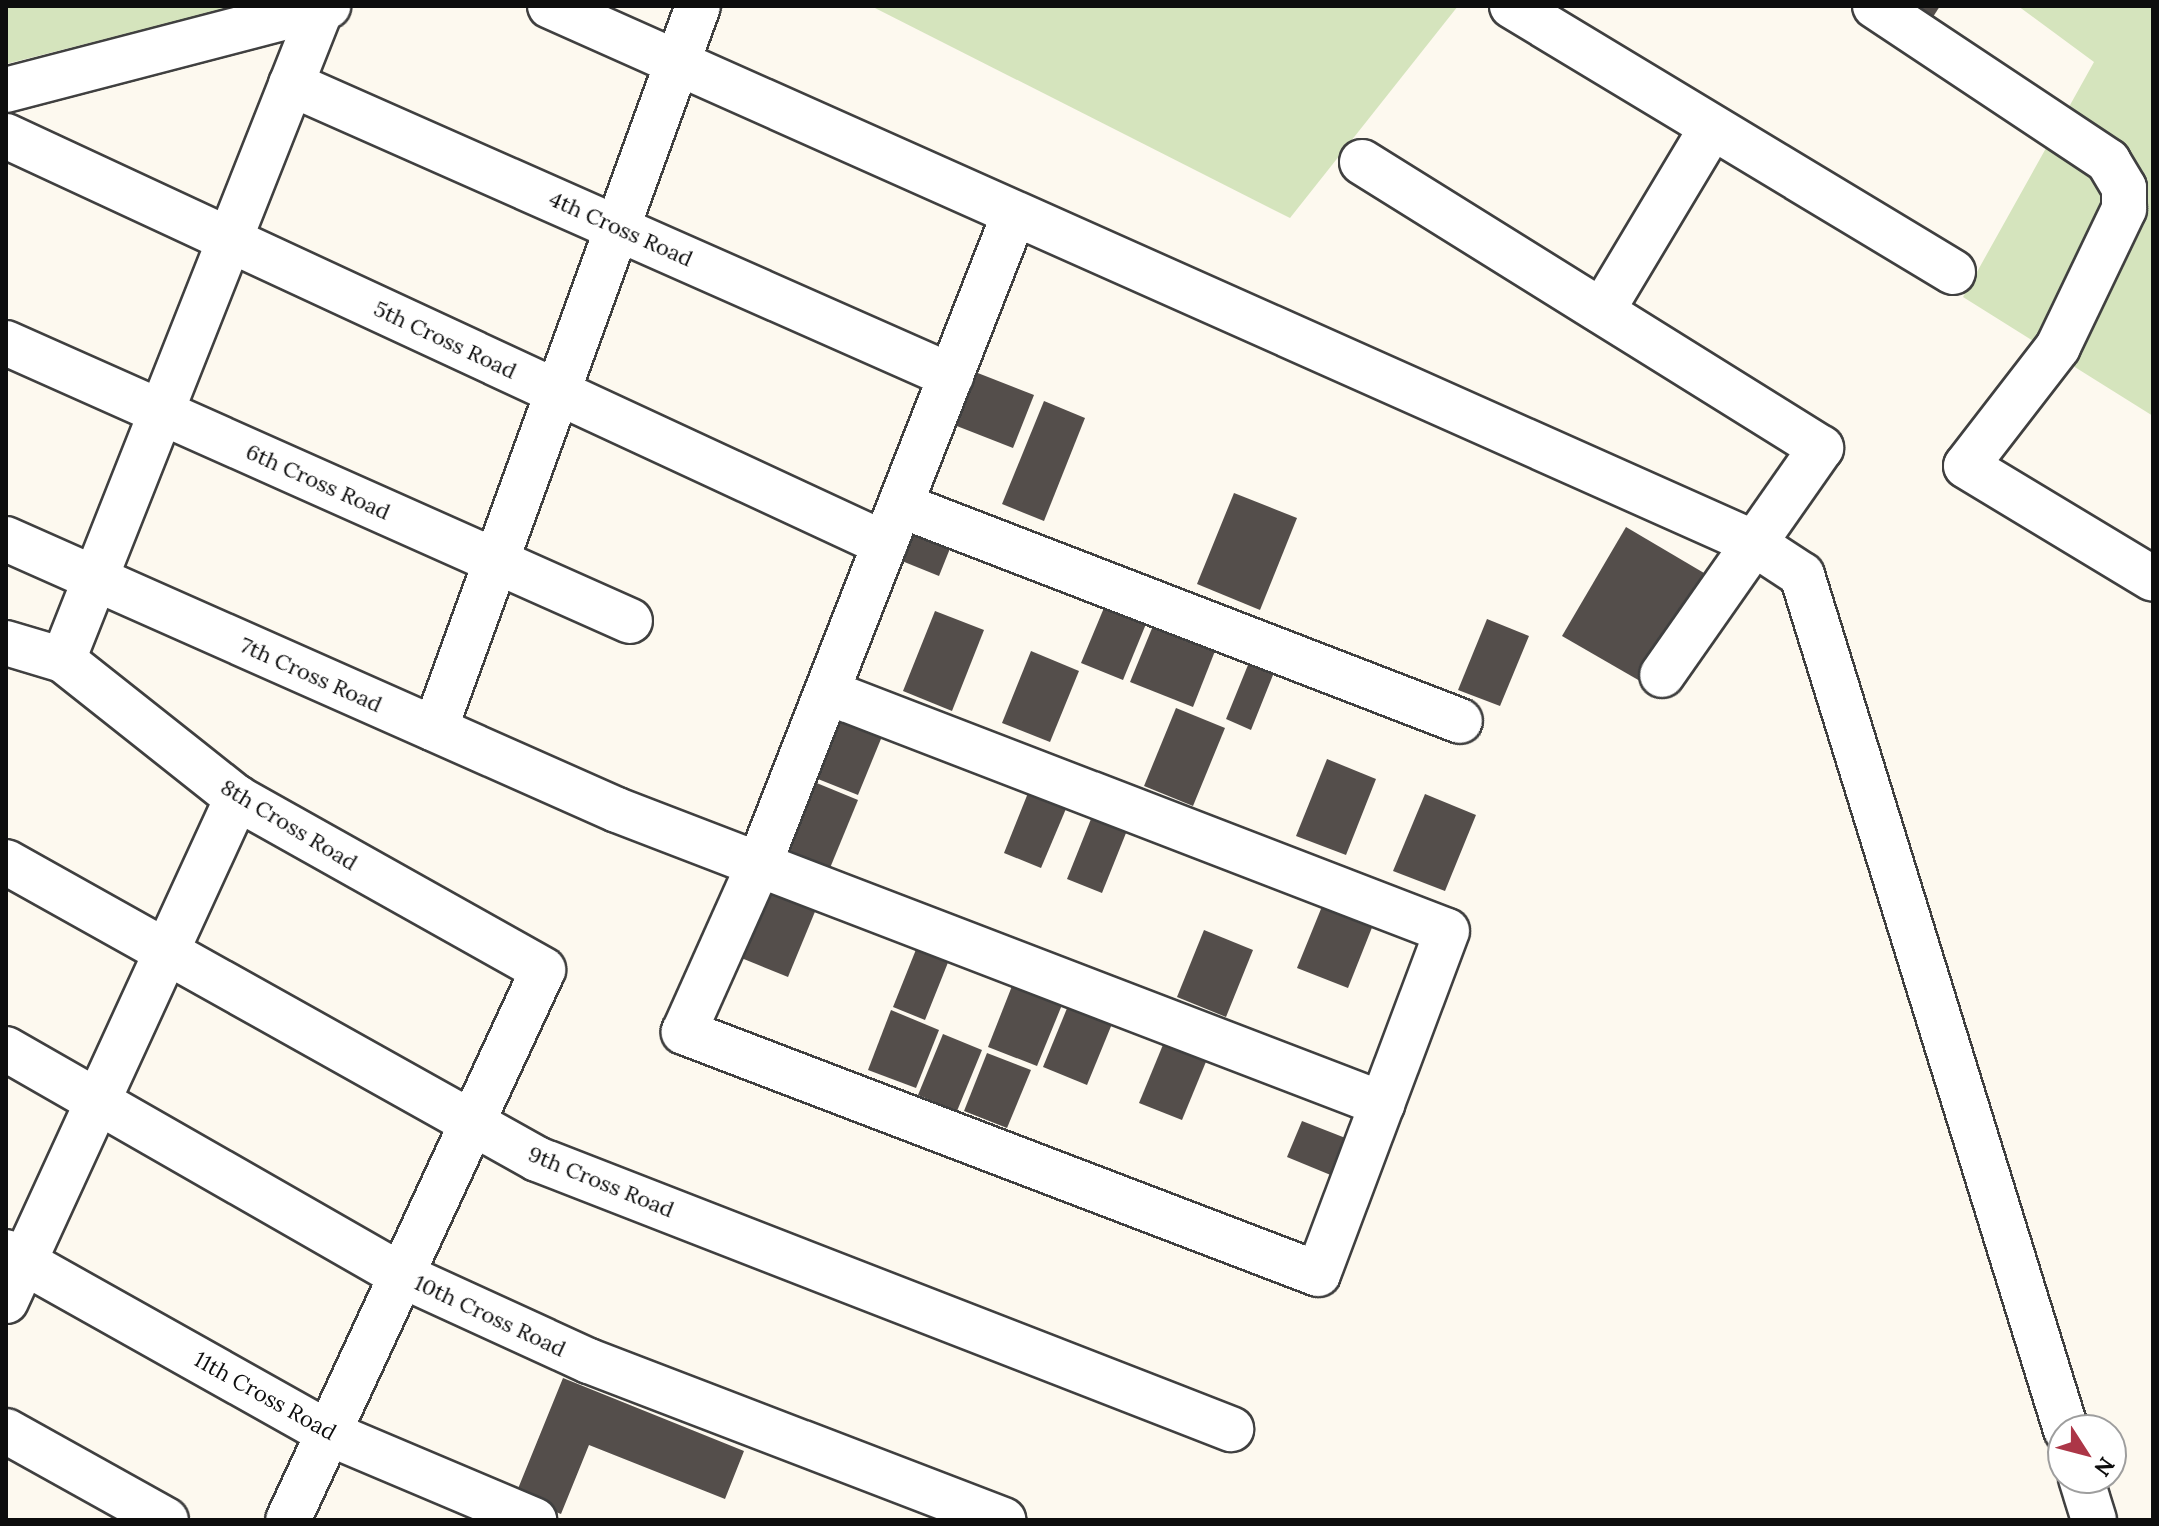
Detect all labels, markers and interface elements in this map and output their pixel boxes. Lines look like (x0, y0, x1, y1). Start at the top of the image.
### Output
street label: 4th Cross Road (545, 186, 697, 272)
street label: 5th Cross Road (370, 295, 520, 385)
street label: 6th Cross Road (242, 438, 394, 526)
street label: 7th Cross Road (236, 632, 386, 718)
street label: 8th Cross Road (216, 774, 362, 876)
street label: 9th Cross Road (524, 1141, 678, 1223)
street label: 10th Cross Road (410, 1269, 570, 1363)
street label: 11th Cross Road (189, 1346, 341, 1446)
north arrow (2047, 1414, 2127, 1494)
text: N (2088, 1452, 2121, 1482)

